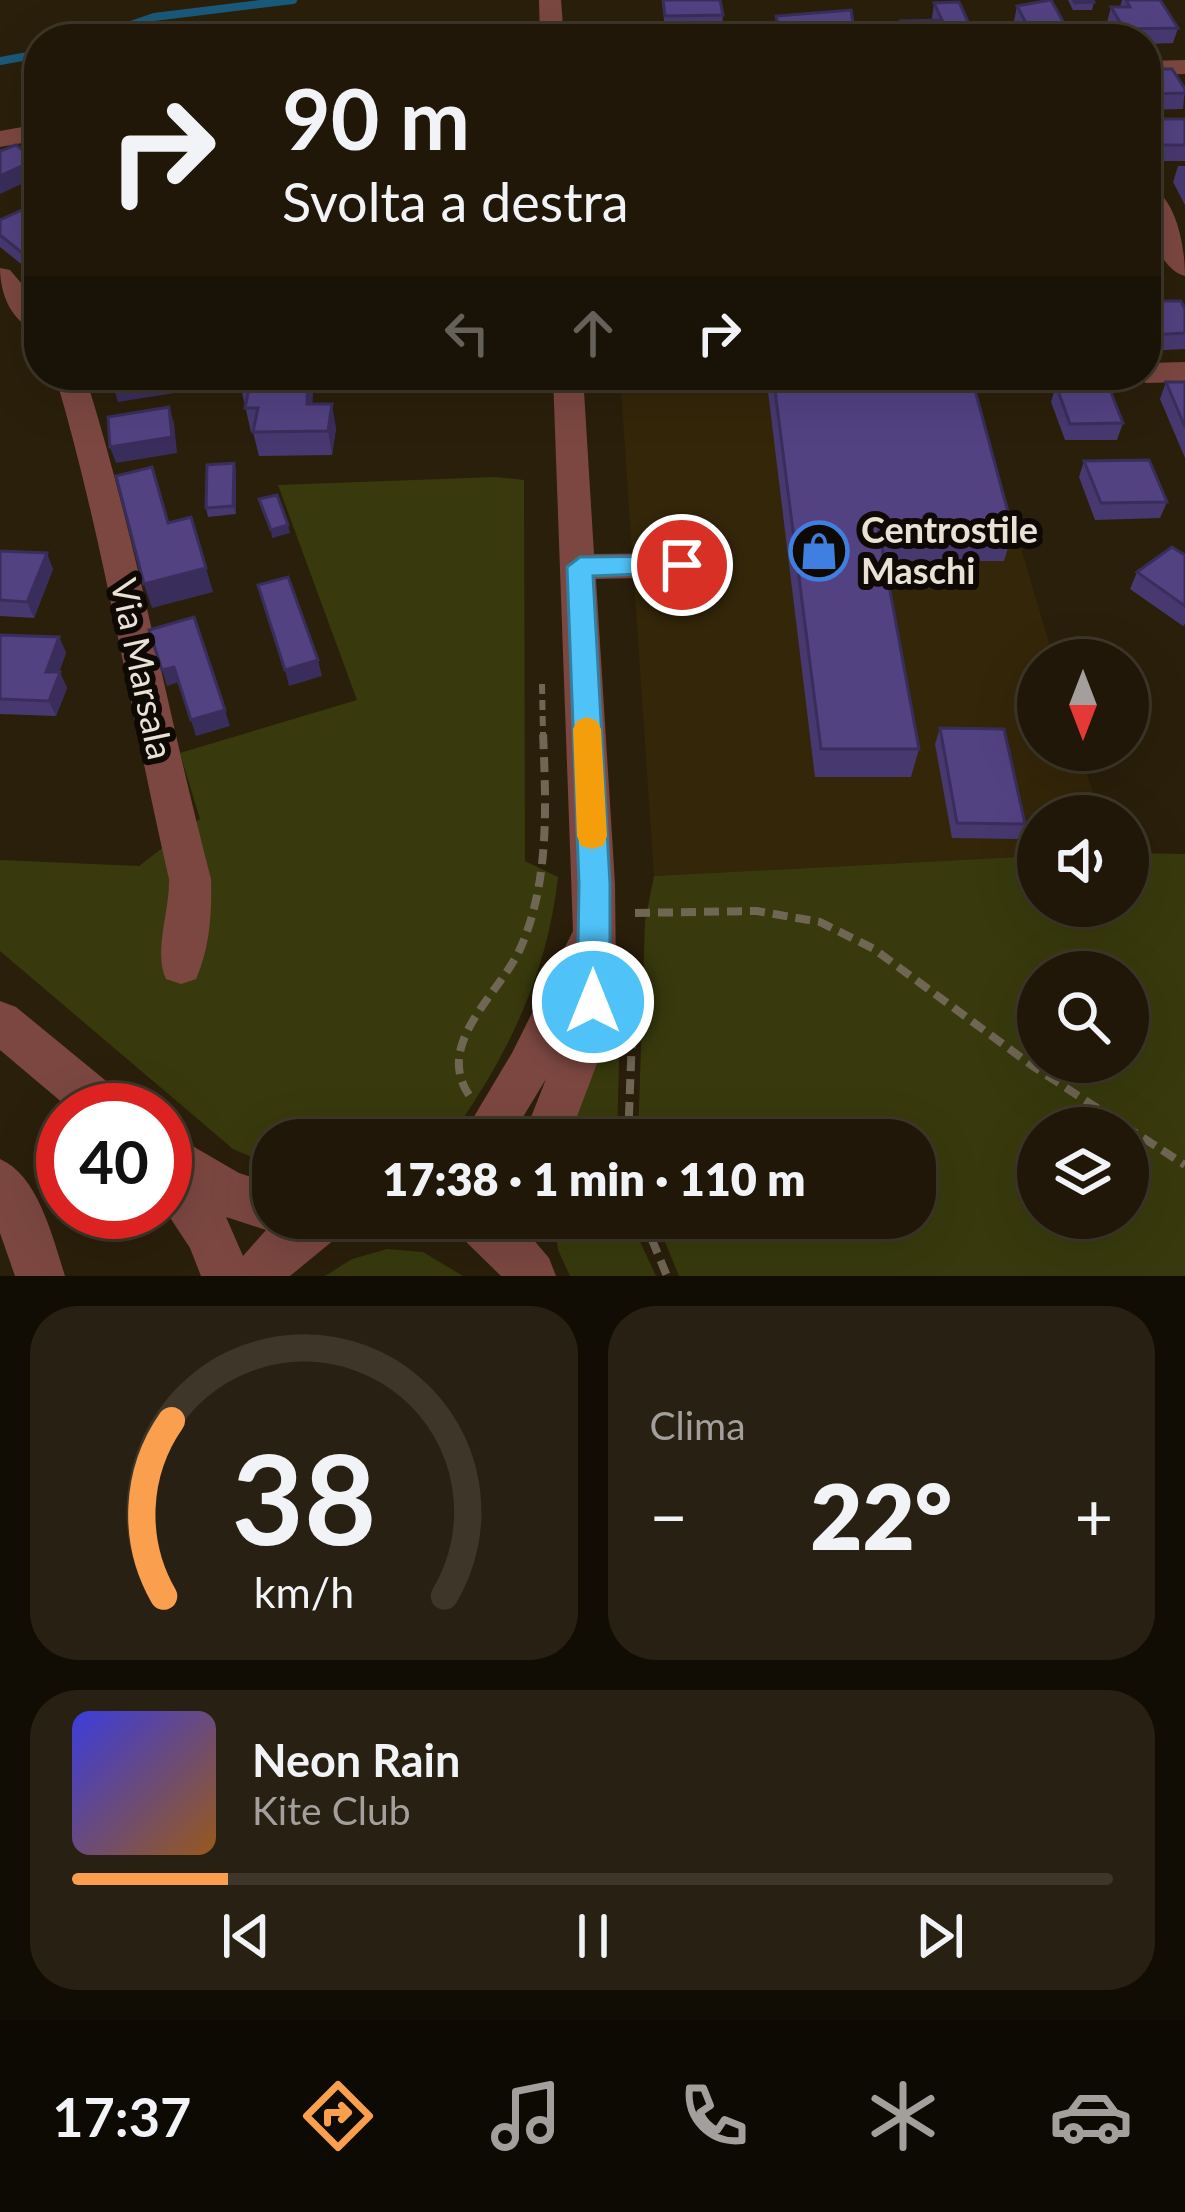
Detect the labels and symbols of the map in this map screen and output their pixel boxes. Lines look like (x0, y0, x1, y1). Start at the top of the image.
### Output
place label: Centrostile Maschi (861, 507, 1038, 592)
pin (631, 514, 733, 616)
shop icon: Centrostile Maschi (788, 520, 850, 582)
street label: Via Marsala (102, 574, 184, 763)
north arrow (1017, 639, 1149, 771)
position arrow (530, 939, 656, 1065)
speed limit sign: 40 (36, 1083, 192, 1239)

